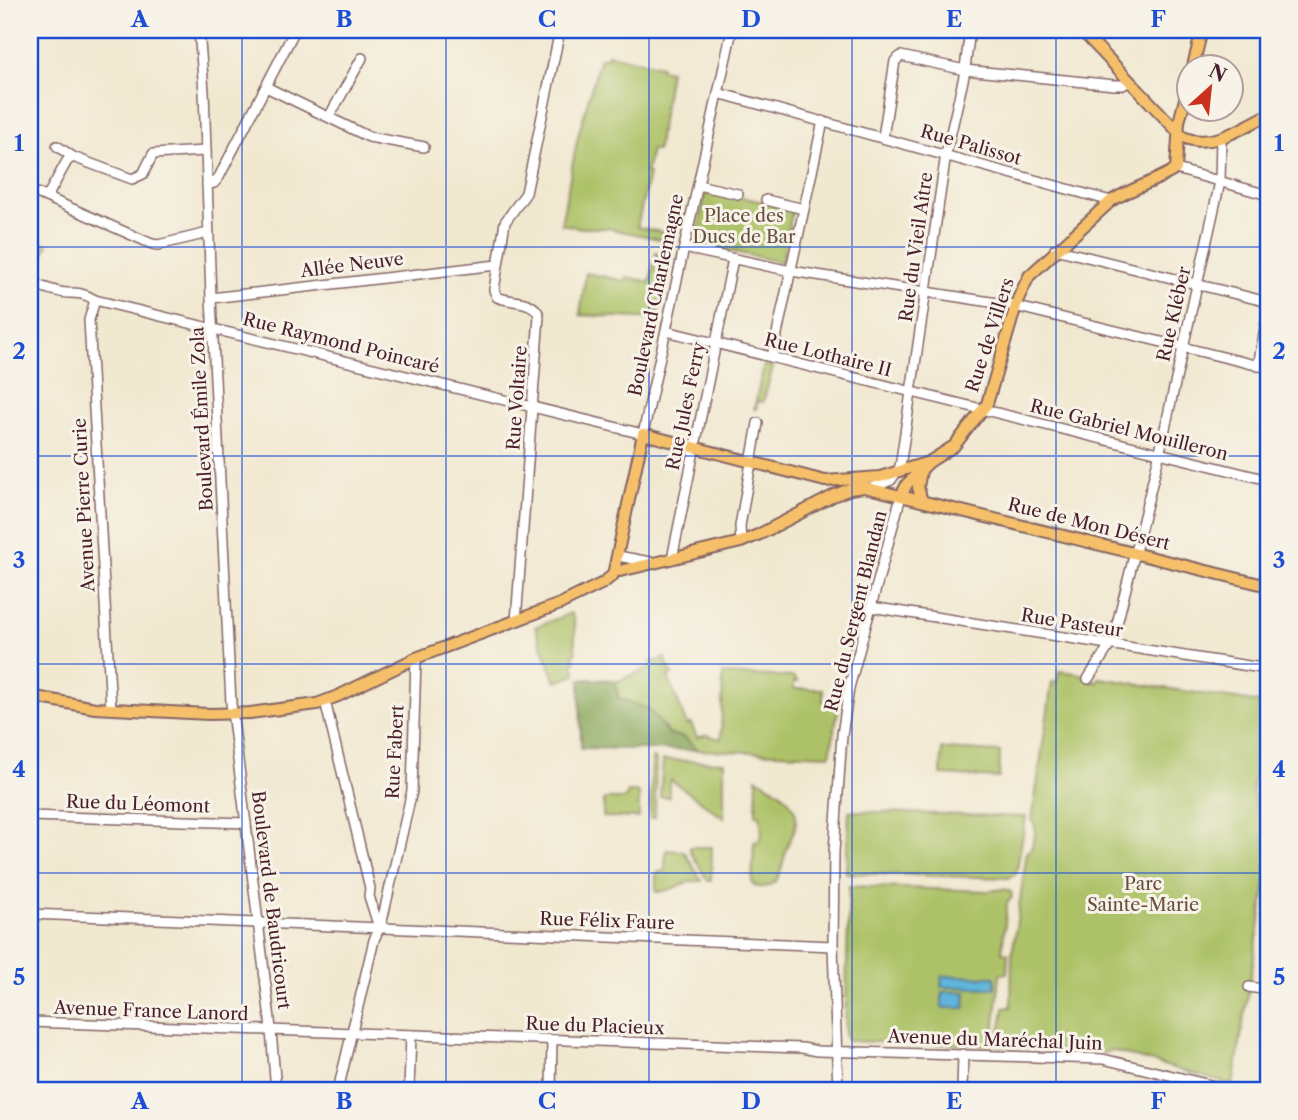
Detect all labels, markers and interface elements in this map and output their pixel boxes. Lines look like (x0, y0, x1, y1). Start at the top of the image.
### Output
text: A (130, 5, 150, 33)
text: B (335, 5, 353, 33)
text: C (538, 5, 556, 33)
text: D (741, 5, 761, 33)
text: E (946, 5, 962, 33)
text: F (1150, 5, 1166, 33)
north arrow (1176, 52, 1246, 122)
text: N (1205, 59, 1230, 87)
street label: Rue Palissot (918, 120, 1025, 170)
text: 1 (14, 129, 25, 157)
text: 1 (1274, 129, 1285, 157)
street label: Rue du Vieil Aître (895, 171, 937, 323)
street label: Boulevard Charlemagne (624, 192, 688, 398)
park label: Place des Ducs de Bar (692, 205, 796, 248)
street label: Allée Neuve (298, 248, 405, 282)
street label: Rue Kléber (1152, 264, 1196, 364)
street label: Rue de Villers (961, 275, 1019, 395)
street label: Rue Raymond Poincaré (240, 308, 442, 378)
street label: Boulevard Émile Zola (185, 326, 218, 512)
street label: Rue Lothaire II (762, 329, 894, 381)
text: 2 (12, 337, 26, 365)
text: 2 (1272, 337, 1286, 365)
street label: Rue Jules Ferry (662, 339, 711, 472)
street label: Rue Voltaire (502, 345, 532, 451)
street label: Rue Gabriel Mouilleron (1028, 395, 1230, 465)
street label: Avenue Pierre Curie (68, 417, 100, 594)
street label: Rue de Mon Désert (1006, 493, 1173, 555)
street label: Rue du Sergent Blandan (820, 508, 892, 714)
text: 3 (13, 546, 26, 574)
text: 3 (1273, 546, 1286, 574)
street label: Rue Pasteur (1019, 604, 1125, 642)
street label: Rue Fabert (382, 704, 408, 800)
text: 4 (12, 755, 26, 783)
text: 4 (1272, 755, 1286, 783)
street label: Boulevard de Baudricourt (247, 789, 295, 1011)
street label: Rue du Léomont (66, 790, 211, 818)
park label: Parc Sainte-Marie (1087, 873, 1199, 916)
street label: Rue Félix Faure (539, 908, 675, 934)
text: 5 (13, 963, 25, 991)
text: 5 (1273, 963, 1285, 991)
street label: Avenue France Lanord (52, 997, 249, 1025)
street label: Rue du Placieux (525, 1013, 665, 1039)
street label: Avenue du Maréchal Juin (886, 1025, 1103, 1055)
text: A (130, 1087, 150, 1115)
text: B (335, 1087, 353, 1115)
text: C (538, 1087, 556, 1115)
text: D (741, 1087, 761, 1115)
text: E (946, 1087, 962, 1115)
text: F (1150, 1087, 1166, 1115)

